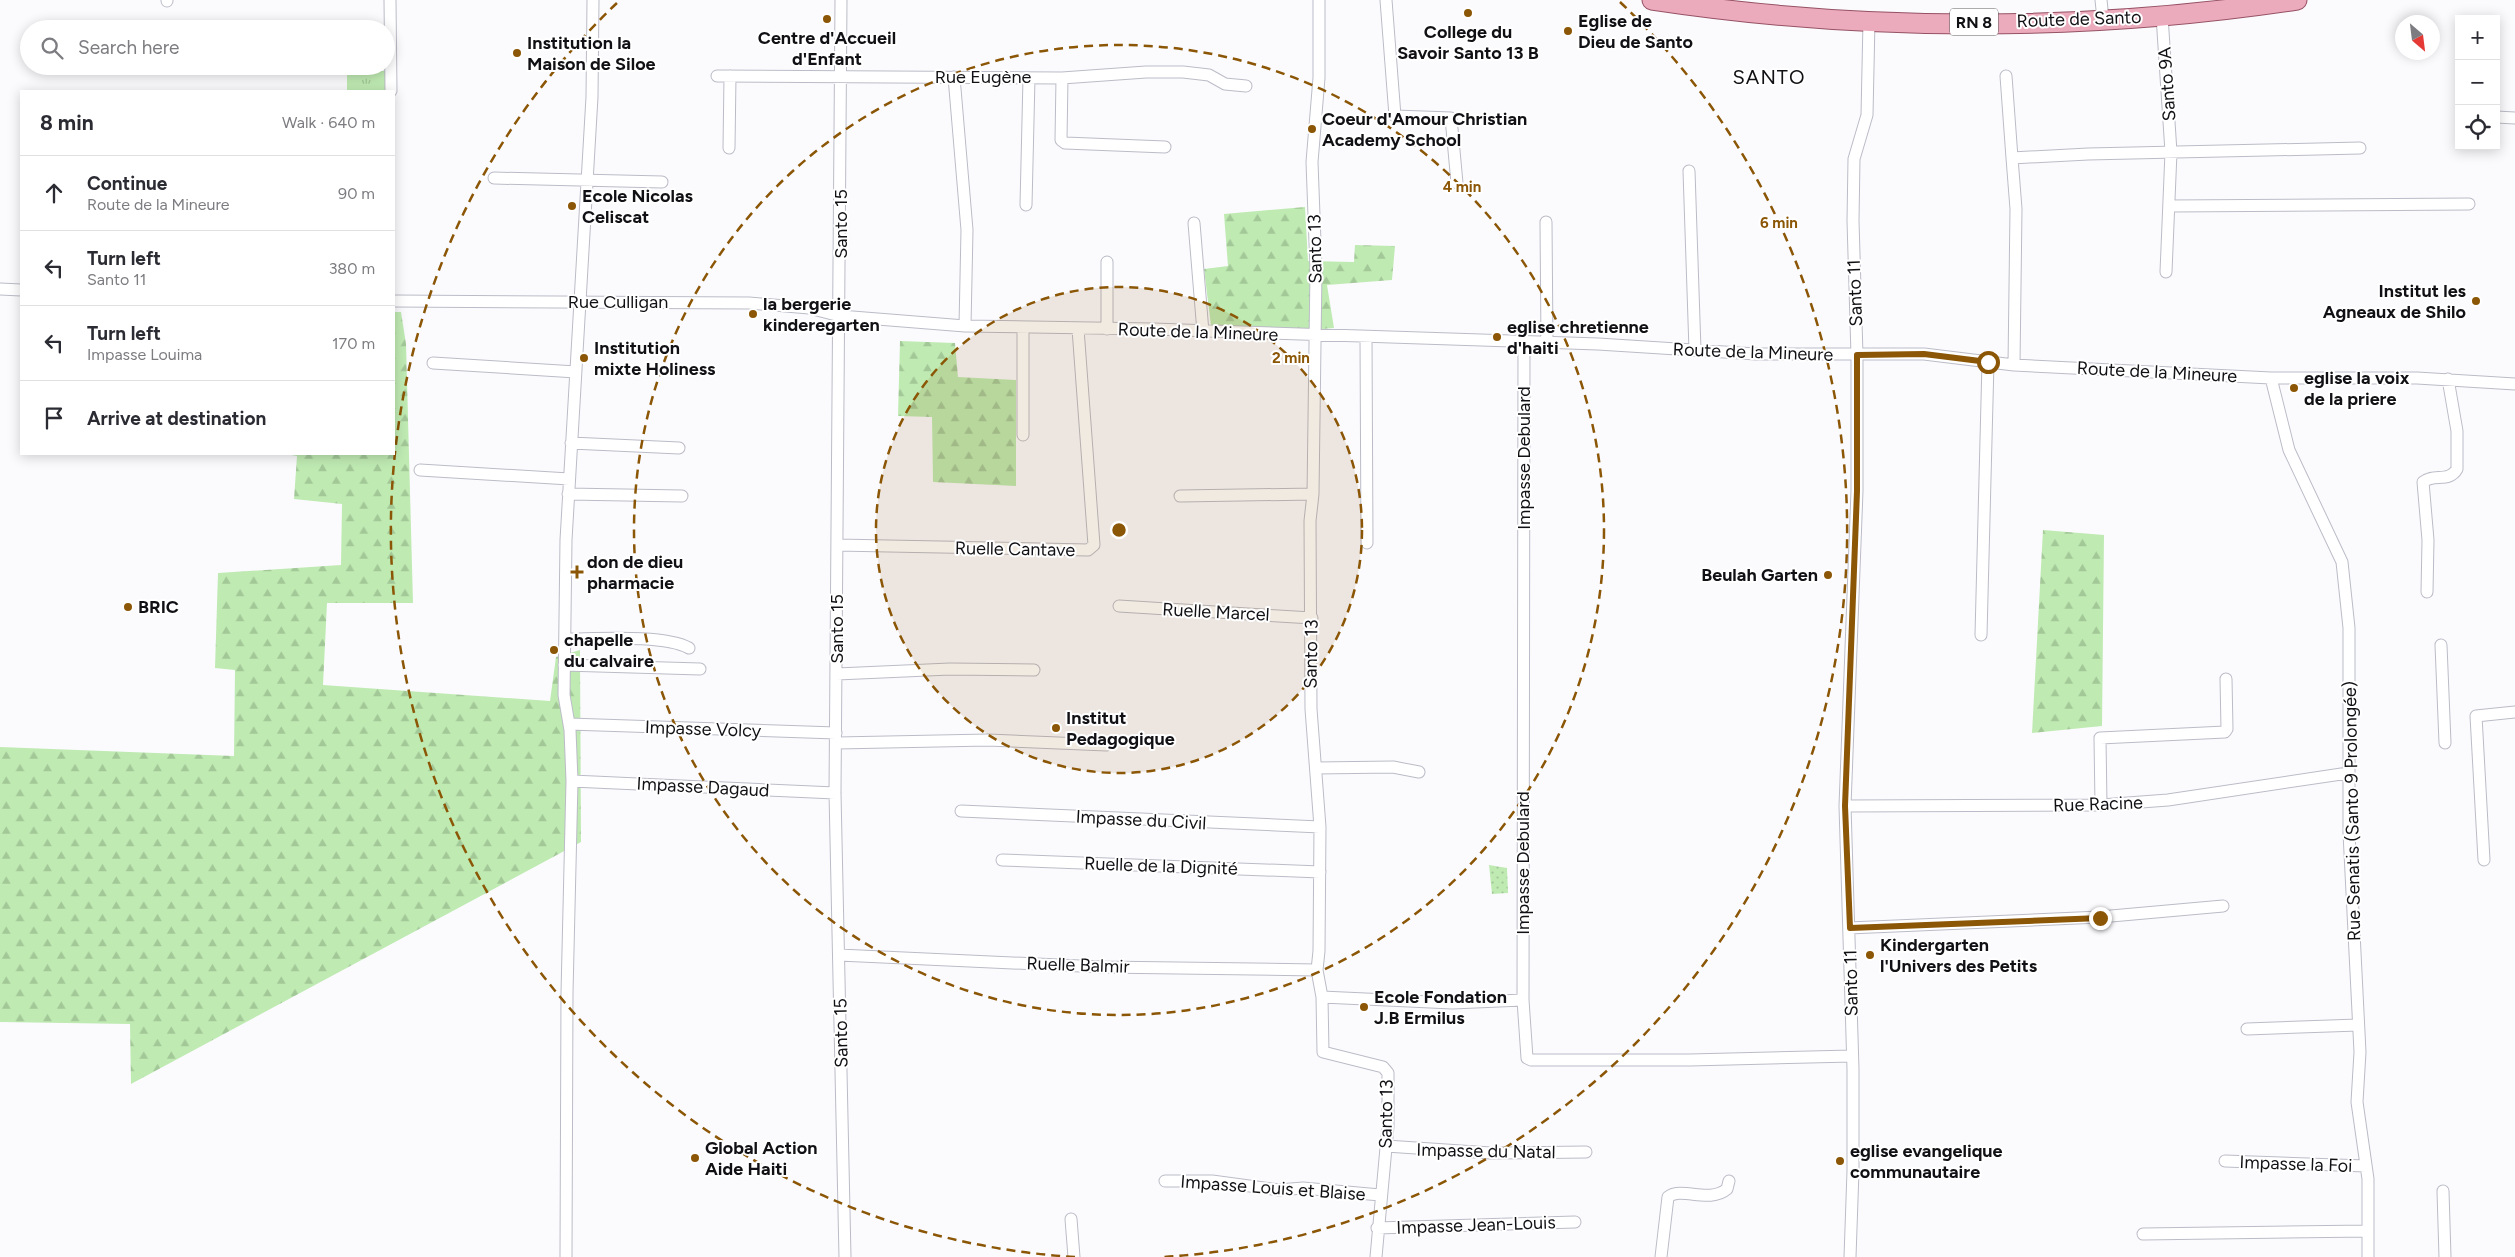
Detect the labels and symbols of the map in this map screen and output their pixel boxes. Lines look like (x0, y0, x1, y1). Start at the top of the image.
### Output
street label: Route de Santo (2016, 6, 2142, 32)
marker: College du Savoir Santo 13 B (1462, 7, 1474, 19)
road number: RN 8 (1950, 8, 1998, 36)
place label: Eglise de Dieu de Santo (1578, 10, 1693, 53)
marker: Centre d'Accueil d'Enfant (821, 13, 833, 25)
north arrow (2395, 15, 2440, 60)
place label: College du Savoir Santo 13 B (1397, 21, 1539, 64)
marker: Eglise de Dieu de Santo (1562, 25, 1574, 37)
place label: Centre d'Accueil d'Enfant (758, 27, 896, 70)
place label: Institution la Maison de Siloe (527, 32, 656, 75)
street label: Santo 9A (2153, 46, 2181, 122)
marker: Institution la Maison de Siloe (511, 47, 523, 59)
district label: SANTO (1733, 65, 1805, 89)
street label: Rue Eugène (935, 66, 1031, 88)
place label: Coeur d'Amour Christian Academy School (1322, 108, 1527, 151)
marker: Coeur d'Amour Christian Academy School (1306, 123, 1318, 135)
text: 4 min (1443, 178, 1481, 196)
place label: Ecole Nicolas Celiscat (582, 185, 694, 228)
street label: Santo 15 (830, 189, 852, 259)
marker: Ecole Nicolas Celiscat (566, 200, 578, 212)
street label: Santo 13 (1303, 214, 1327, 284)
text: 6 min (1760, 214, 1798, 232)
street label: Santo 11 (1843, 259, 1867, 327)
place label: Institut les Agneaux de Shilo (2323, 280, 2467, 323)
street label: Rue Culligan (568, 291, 668, 313)
place label: la bergerie kinderegarten (763, 293, 880, 336)
marker: Institut les Agneaux de Shilo (2470, 295, 2482, 307)
marker: la bergerie kinderegarten (747, 308, 759, 320)
place label: eglise chretienne d'haiti (1507, 316, 1649, 359)
street label: Route de la Mineure (1117, 318, 1279, 346)
marker: eglise chretienne d'haiti (1491, 331, 1503, 343)
place label: Institution mixte Holiness (594, 337, 716, 380)
street label: Route de la Mineure (1672, 338, 1834, 366)
text: 2 min (1272, 349, 1310, 367)
route start (1977, 351, 2000, 374)
marker: Institution mixte Holiness (578, 352, 590, 364)
street label: Route de la Mineure (2076, 357, 2238, 387)
place label: eglise la voix de la priere (2304, 367, 2410, 410)
marker: eglise la voix de la priere (2288, 382, 2300, 394)
street label: Impasse Debulard (1513, 386, 1535, 530)
centre of rings (1110, 521, 1128, 539)
street label: Ruelle Cantave (955, 537, 1076, 561)
place label: don de dieu pharmacie (587, 551, 683, 594)
place label: Beulah Garten (1701, 564, 1818, 586)
marker: don de dieu pharmacie (571, 566, 583, 578)
marker: Beulah Garten (1822, 569, 1834, 581)
street label: Santo 15 (826, 594, 848, 664)
place label: BRIC (138, 596, 179, 618)
street label: Ruelle Marcel (1162, 598, 1270, 626)
marker: BRIC (122, 601, 134, 613)
street label: Santo 13 (1299, 619, 1323, 689)
place label: chapelle du calvaire (564, 629, 654, 672)
marker: chapelle du calvaire (548, 644, 560, 656)
street label: Rue Senatis (Santo 9 Prolongée) (2339, 681, 2365, 941)
place label: Institut Pedagogique (1066, 707, 1175, 750)
street label: Impasse Volcy (645, 716, 762, 742)
marker: Institut Pedagogique (1050, 722, 1062, 734)
street label: Impasse Dagaud (636, 773, 770, 801)
street label: Impasse Debulard (1512, 791, 1534, 935)
street label: Rue Racine (2053, 791, 2143, 817)
street label: Impasse du Civil (1075, 806, 1207, 834)
street label: Ruelle de la Dignité (1084, 852, 1238, 880)
route end (2089, 907, 2112, 930)
place label: Kindergarten l'Univers des Petits (1880, 934, 2038, 977)
street label: Santo 11 (1839, 949, 1863, 1017)
marker: Kindergarten l'Univers des Petits (1864, 949, 1876, 961)
street label: Ruelle Balmir (1026, 952, 1130, 978)
place label: Ecole Fondation J.B Ermilus (1374, 986, 1507, 1029)
street label: Santo 15 (829, 998, 853, 1068)
marker: Ecole Fondation J.B Ermilus (1358, 1001, 1370, 1013)
street label: Santo 13 (1374, 1079, 1398, 1149)
place label: Global Action Aide Haiti (705, 1137, 817, 1180)
street label: Impasse du Natal (1416, 1139, 1556, 1163)
place label: eglise evangelique communautaire (1850, 1140, 2003, 1183)
street label: Impasse la Foi (2239, 1151, 2353, 1177)
marker: Global Action Aide Haiti (689, 1152, 701, 1164)
marker: eglise evangelique communautaire (1834, 1155, 1846, 1167)
street label: Impasse Louis et Blaise (1180, 1171, 1366, 1205)
street label: Impasse Jean-Louis (1396, 1211, 1556, 1239)

